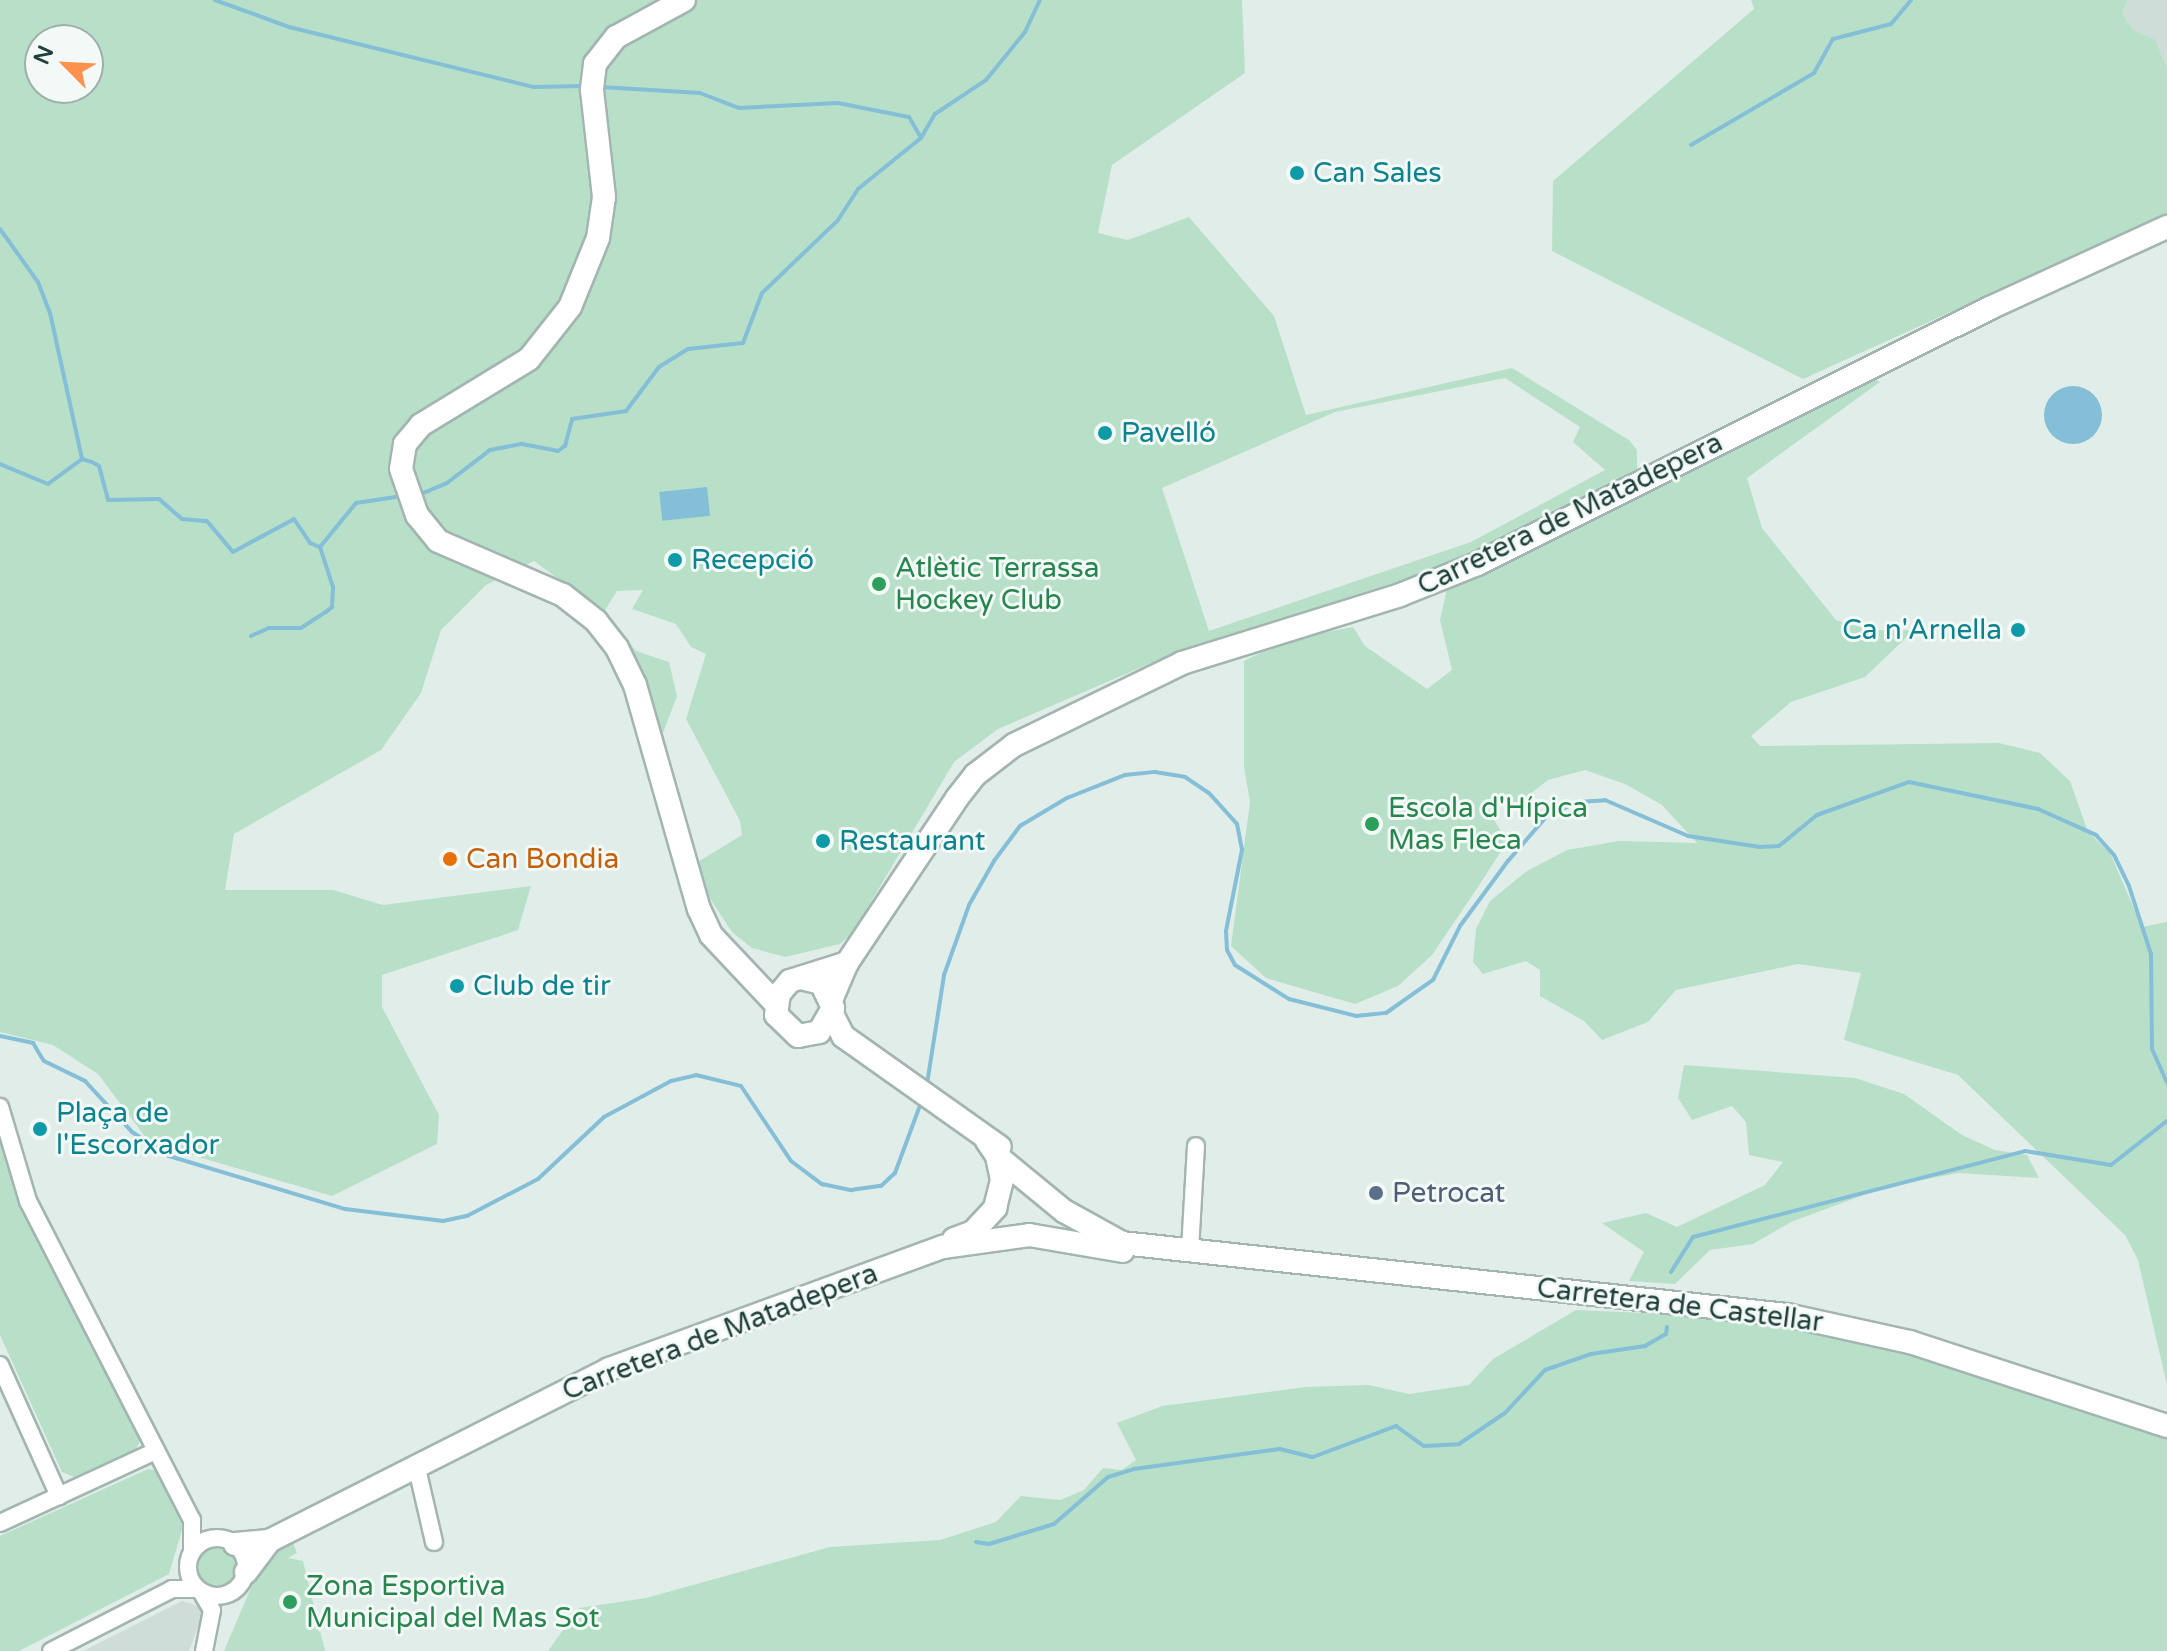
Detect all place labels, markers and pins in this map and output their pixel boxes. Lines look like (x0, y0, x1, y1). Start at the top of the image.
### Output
place label: Can Sales (1313, 156, 1442, 190)
marker: Can Sales (1288, 164, 1306, 182)
place label: Pavelló (1121, 416, 1216, 450)
marker: Pavelló (1096, 424, 1114, 442)
place label: Recepció (691, 543, 814, 577)
marker: Recepció (666, 551, 684, 569)
place label: Atlètic Terrassa Hockey Club (895, 551, 1100, 617)
marker: Atlètic Terrassa Hockey Club (870, 575, 888, 593)
place label: Ca n'Arnella (1842, 613, 2002, 647)
marker: Ca n'Arnella (2009, 621, 2027, 639)
place label: Escola d'Hípica Mas Fleca (1388, 791, 1588, 857)
marker: Escola d'Hípica Mas Fleca (1363, 815, 1381, 833)
place label: Restaurant (839, 824, 985, 858)
marker: Restaurant (814, 832, 832, 850)
place label: Can Bondia (466, 842, 619, 876)
marker: Can Bondia (441, 850, 459, 868)
place label: Club de tir (473, 969, 611, 1003)
marker: Club de tir (448, 977, 466, 995)
place label: Plaça de l'Escorxador (56, 1096, 219, 1162)
marker: Plaça de l'Escorxador (31, 1120, 49, 1138)
place label: Petrocat (1392, 1176, 1505, 1210)
marker: Petrocat (1367, 1184, 1385, 1202)
place label: Zona Esportiva Municipal del Mas Sot (306, 1569, 599, 1635)
marker: Zona Esportiva Municipal del Mas Sot (281, 1593, 299, 1611)

